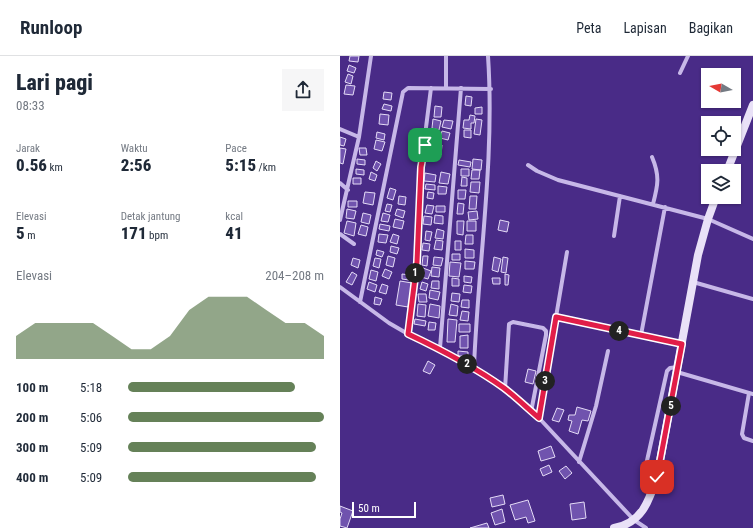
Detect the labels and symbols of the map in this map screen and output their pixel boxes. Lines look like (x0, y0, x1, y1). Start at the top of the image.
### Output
north arrow (701, 68, 741, 108)
pin (408, 128, 442, 162)
pin: 1 (405, 263, 425, 283)
pin: 4 (609, 321, 629, 341)
pin: 2 (457, 354, 477, 374)
pin: 3 (535, 371, 555, 391)
pin: 5 (661, 396, 681, 416)
pin (640, 460, 674, 494)
scale bar (352, 500, 416, 519)

